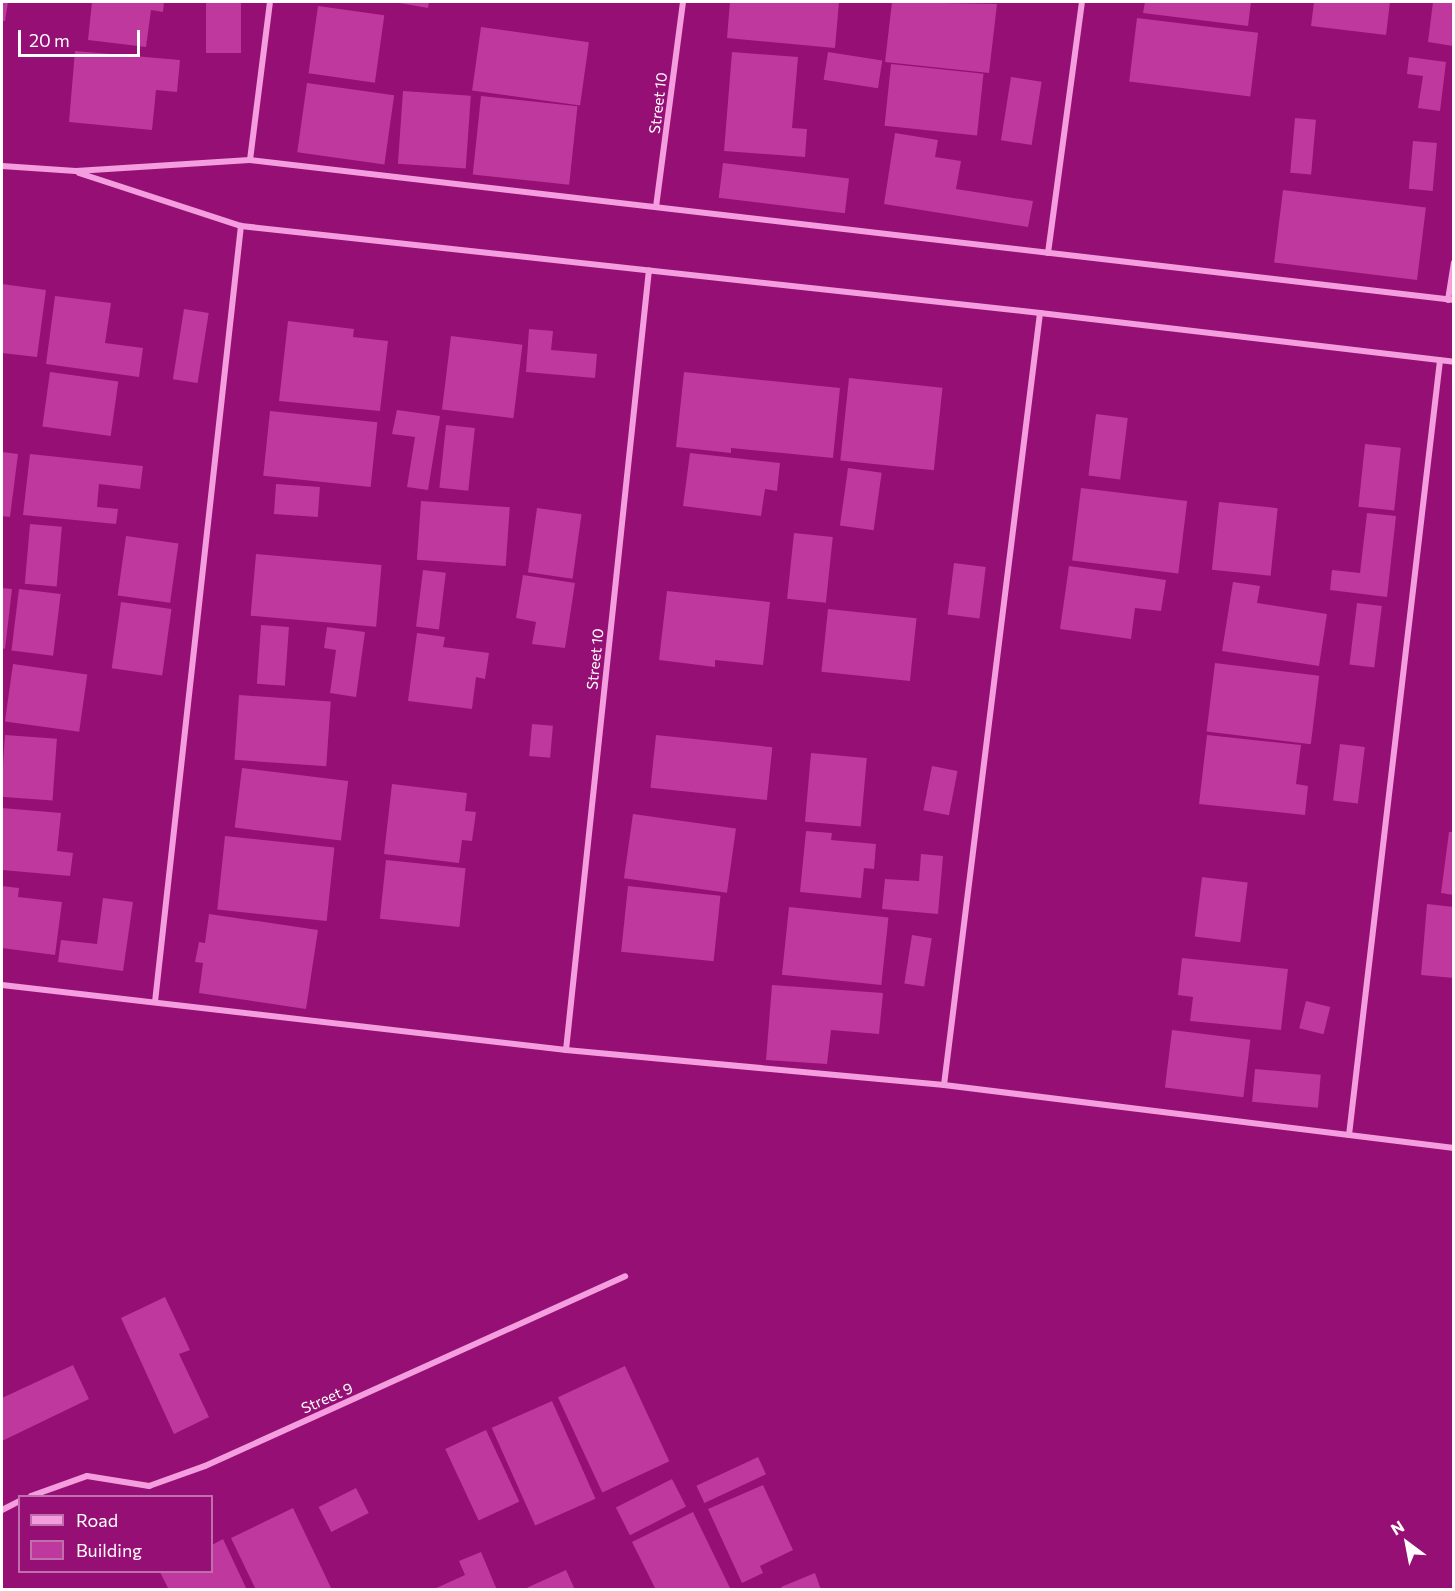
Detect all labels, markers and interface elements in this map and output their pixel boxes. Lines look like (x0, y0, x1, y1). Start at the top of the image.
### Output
scale bar (21, 18, 142, 56)
text: 20 m (29, 29, 70, 51)
street label: Street 10 (645, 71, 671, 135)
street label: Street 10 (583, 627, 607, 691)
street label: Street 9 (299, 1379, 355, 1417)
legend (18, 1495, 213, 1573)
text: Road (76, 1509, 118, 1531)
north arrow (1377, 1513, 1437, 1573)
text: N (1387, 1516, 1407, 1539)
text: Building (76, 1539, 142, 1561)

